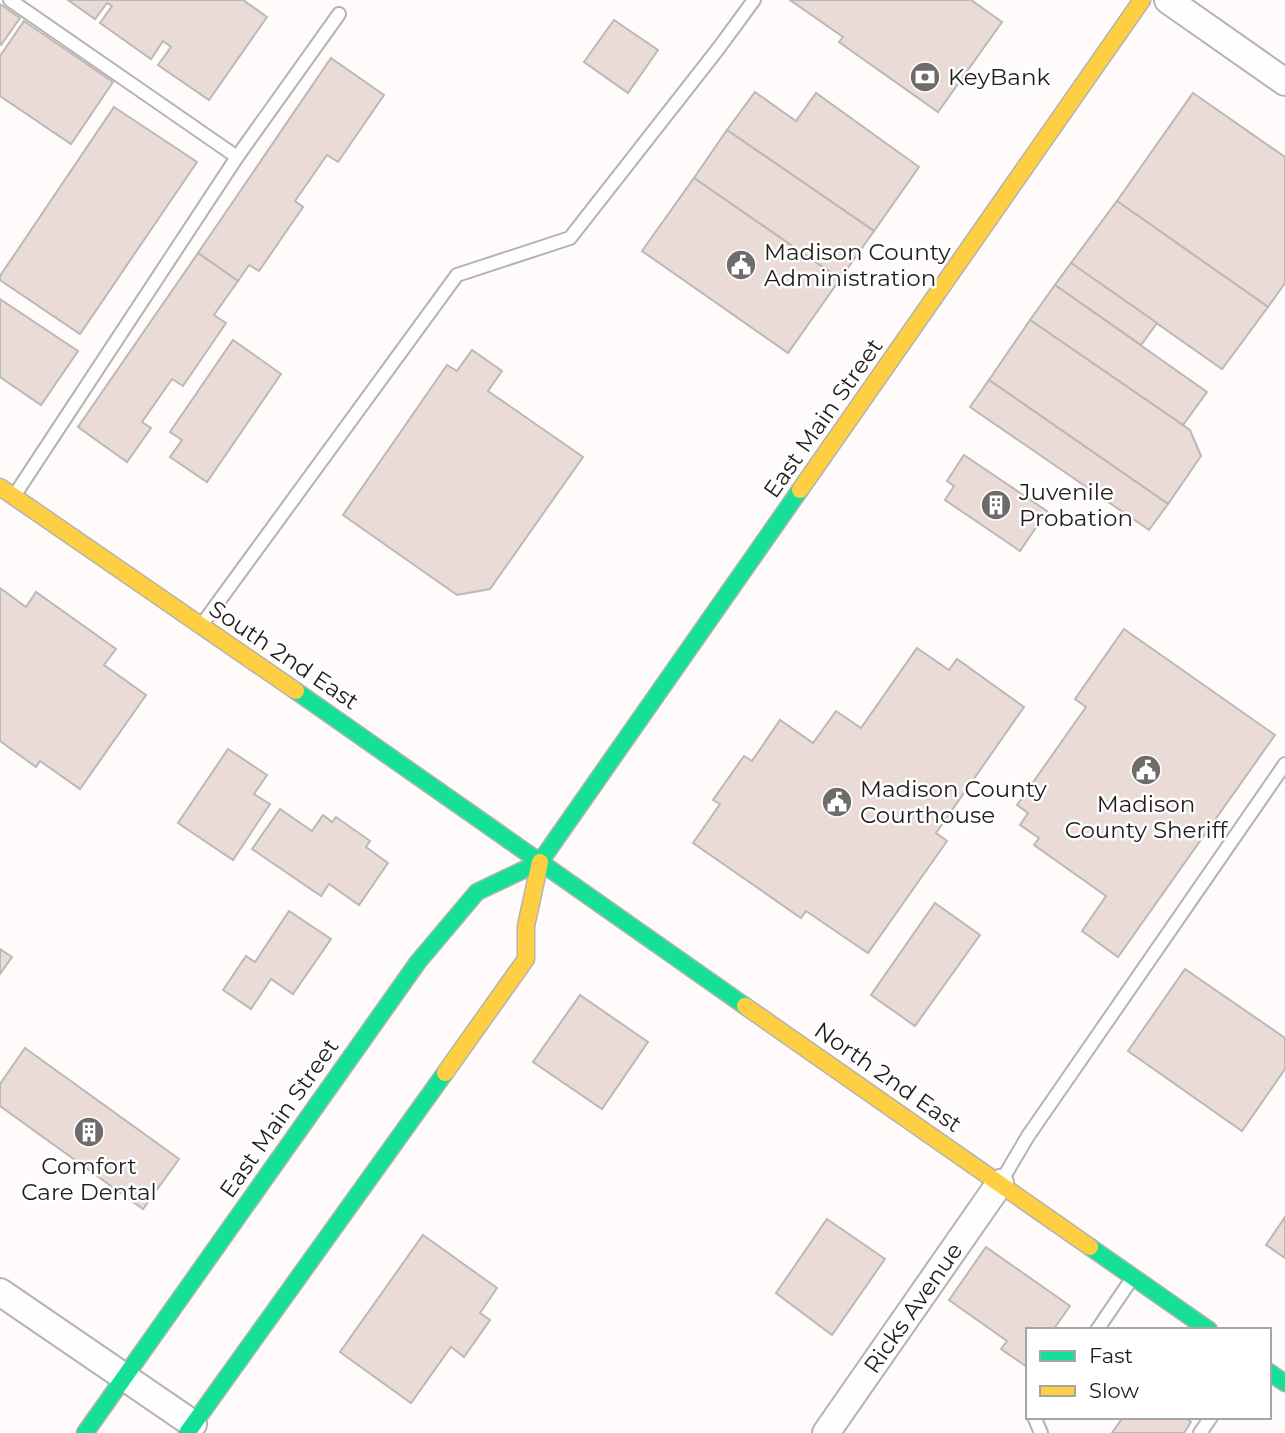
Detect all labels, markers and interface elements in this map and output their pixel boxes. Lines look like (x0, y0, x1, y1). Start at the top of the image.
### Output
bank icon: KeyBank (908, 60, 942, 94)
place label: KeyBank (948, 63, 1050, 91)
place label: Madison County Administration (764, 238, 951, 292)
public building icon: Madison County Administration (724, 248, 758, 282)
street label: East Main Street (758, 333, 888, 503)
place label: Juvenile Probation (1018, 478, 1133, 532)
building icon: Juvenile Probation (979, 488, 1013, 522)
street label: South 2nd East (204, 595, 364, 715)
public building icon: Madison County Sheriff (1129, 753, 1163, 787)
place label: Madison County Courthouse (860, 775, 1047, 829)
public building icon: Madison County Courthouse (820, 785, 854, 819)
place label: Madison County Sheriff (1065, 790, 1229, 844)
street label: North 2nd East (809, 1016, 967, 1138)
street label: East Main Street (214, 1033, 344, 1203)
building icon: Comfort Care Dental (72, 1115, 106, 1149)
place label: Comfort Care Dental (21, 1152, 157, 1206)
street label: Ricks Avenue (858, 1237, 968, 1379)
legend (1026, 1328, 1271, 1419)
text: Fast (1089, 1343, 1133, 1368)
text: Slow (1089, 1378, 1139, 1403)

